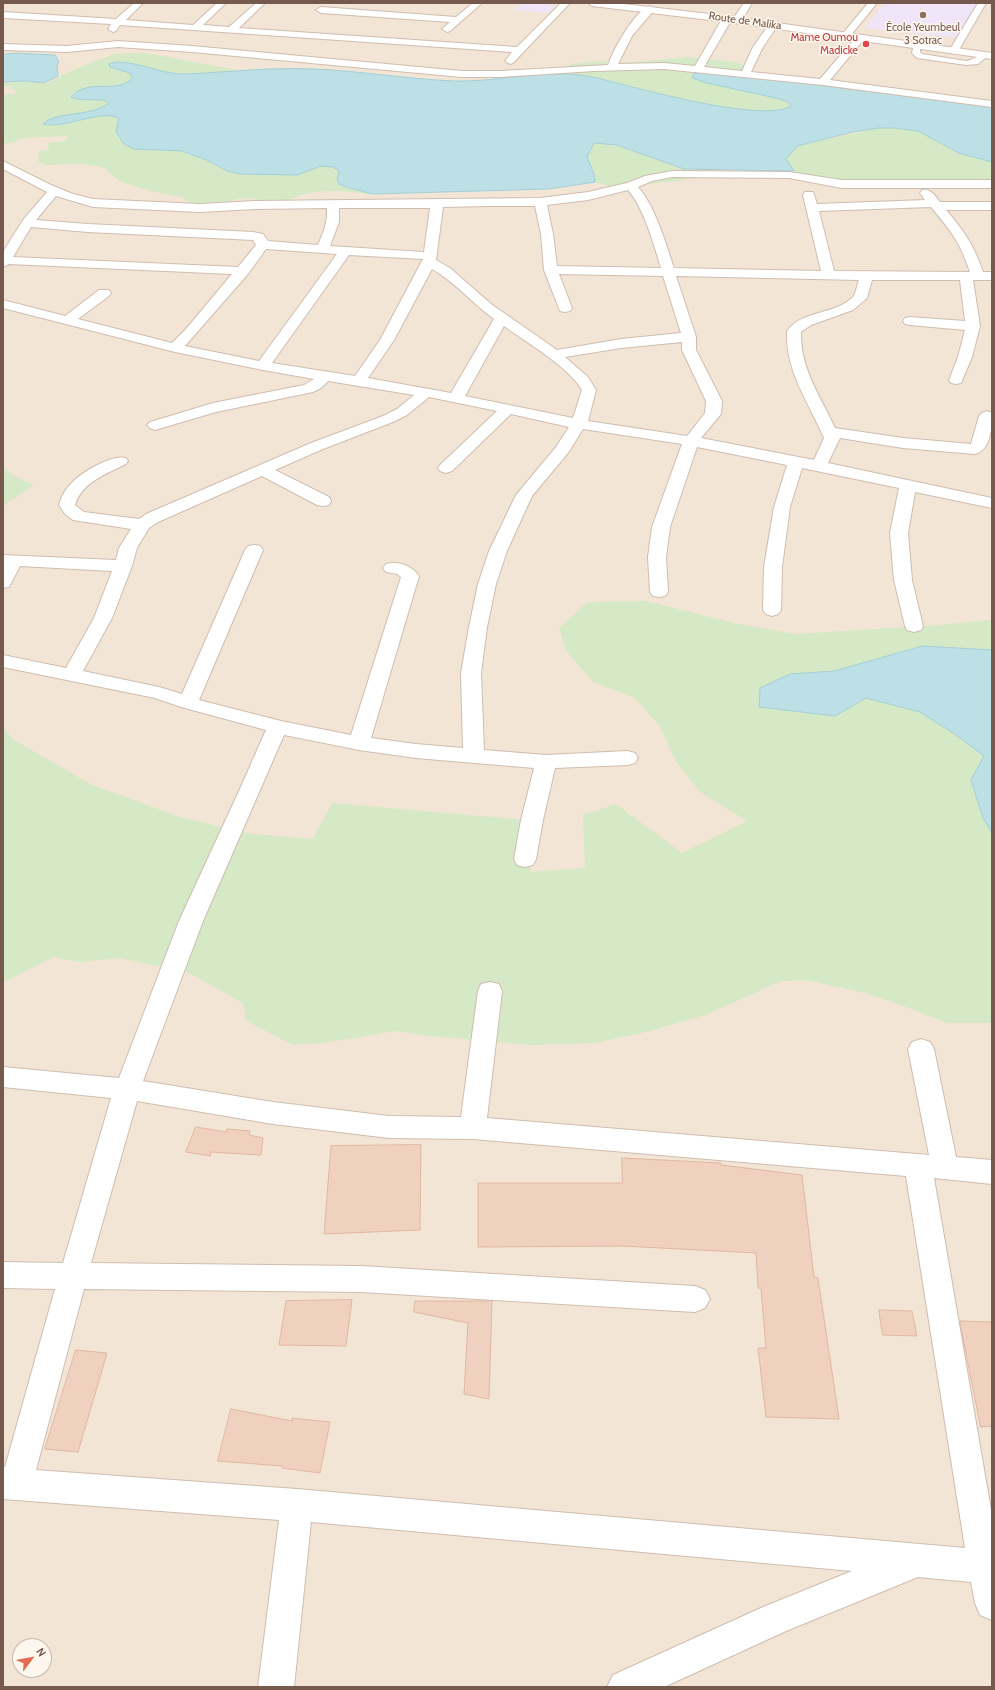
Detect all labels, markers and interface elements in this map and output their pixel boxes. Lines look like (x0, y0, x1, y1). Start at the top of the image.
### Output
street label: Route de Malika (708, 9, 782, 33)
marker: École Yeumbeul 3 Sotrac (918, 10, 928, 20)
place label: École Yeumbeul 3 Sotrac (886, 21, 960, 47)
place label: Mame Oumou Madicke (790, 31, 858, 57)
marker: Mame Oumou Madicke (861, 39, 871, 49)
north arrow (12, 1638, 52, 1678)
text: N (33, 1645, 49, 1659)

